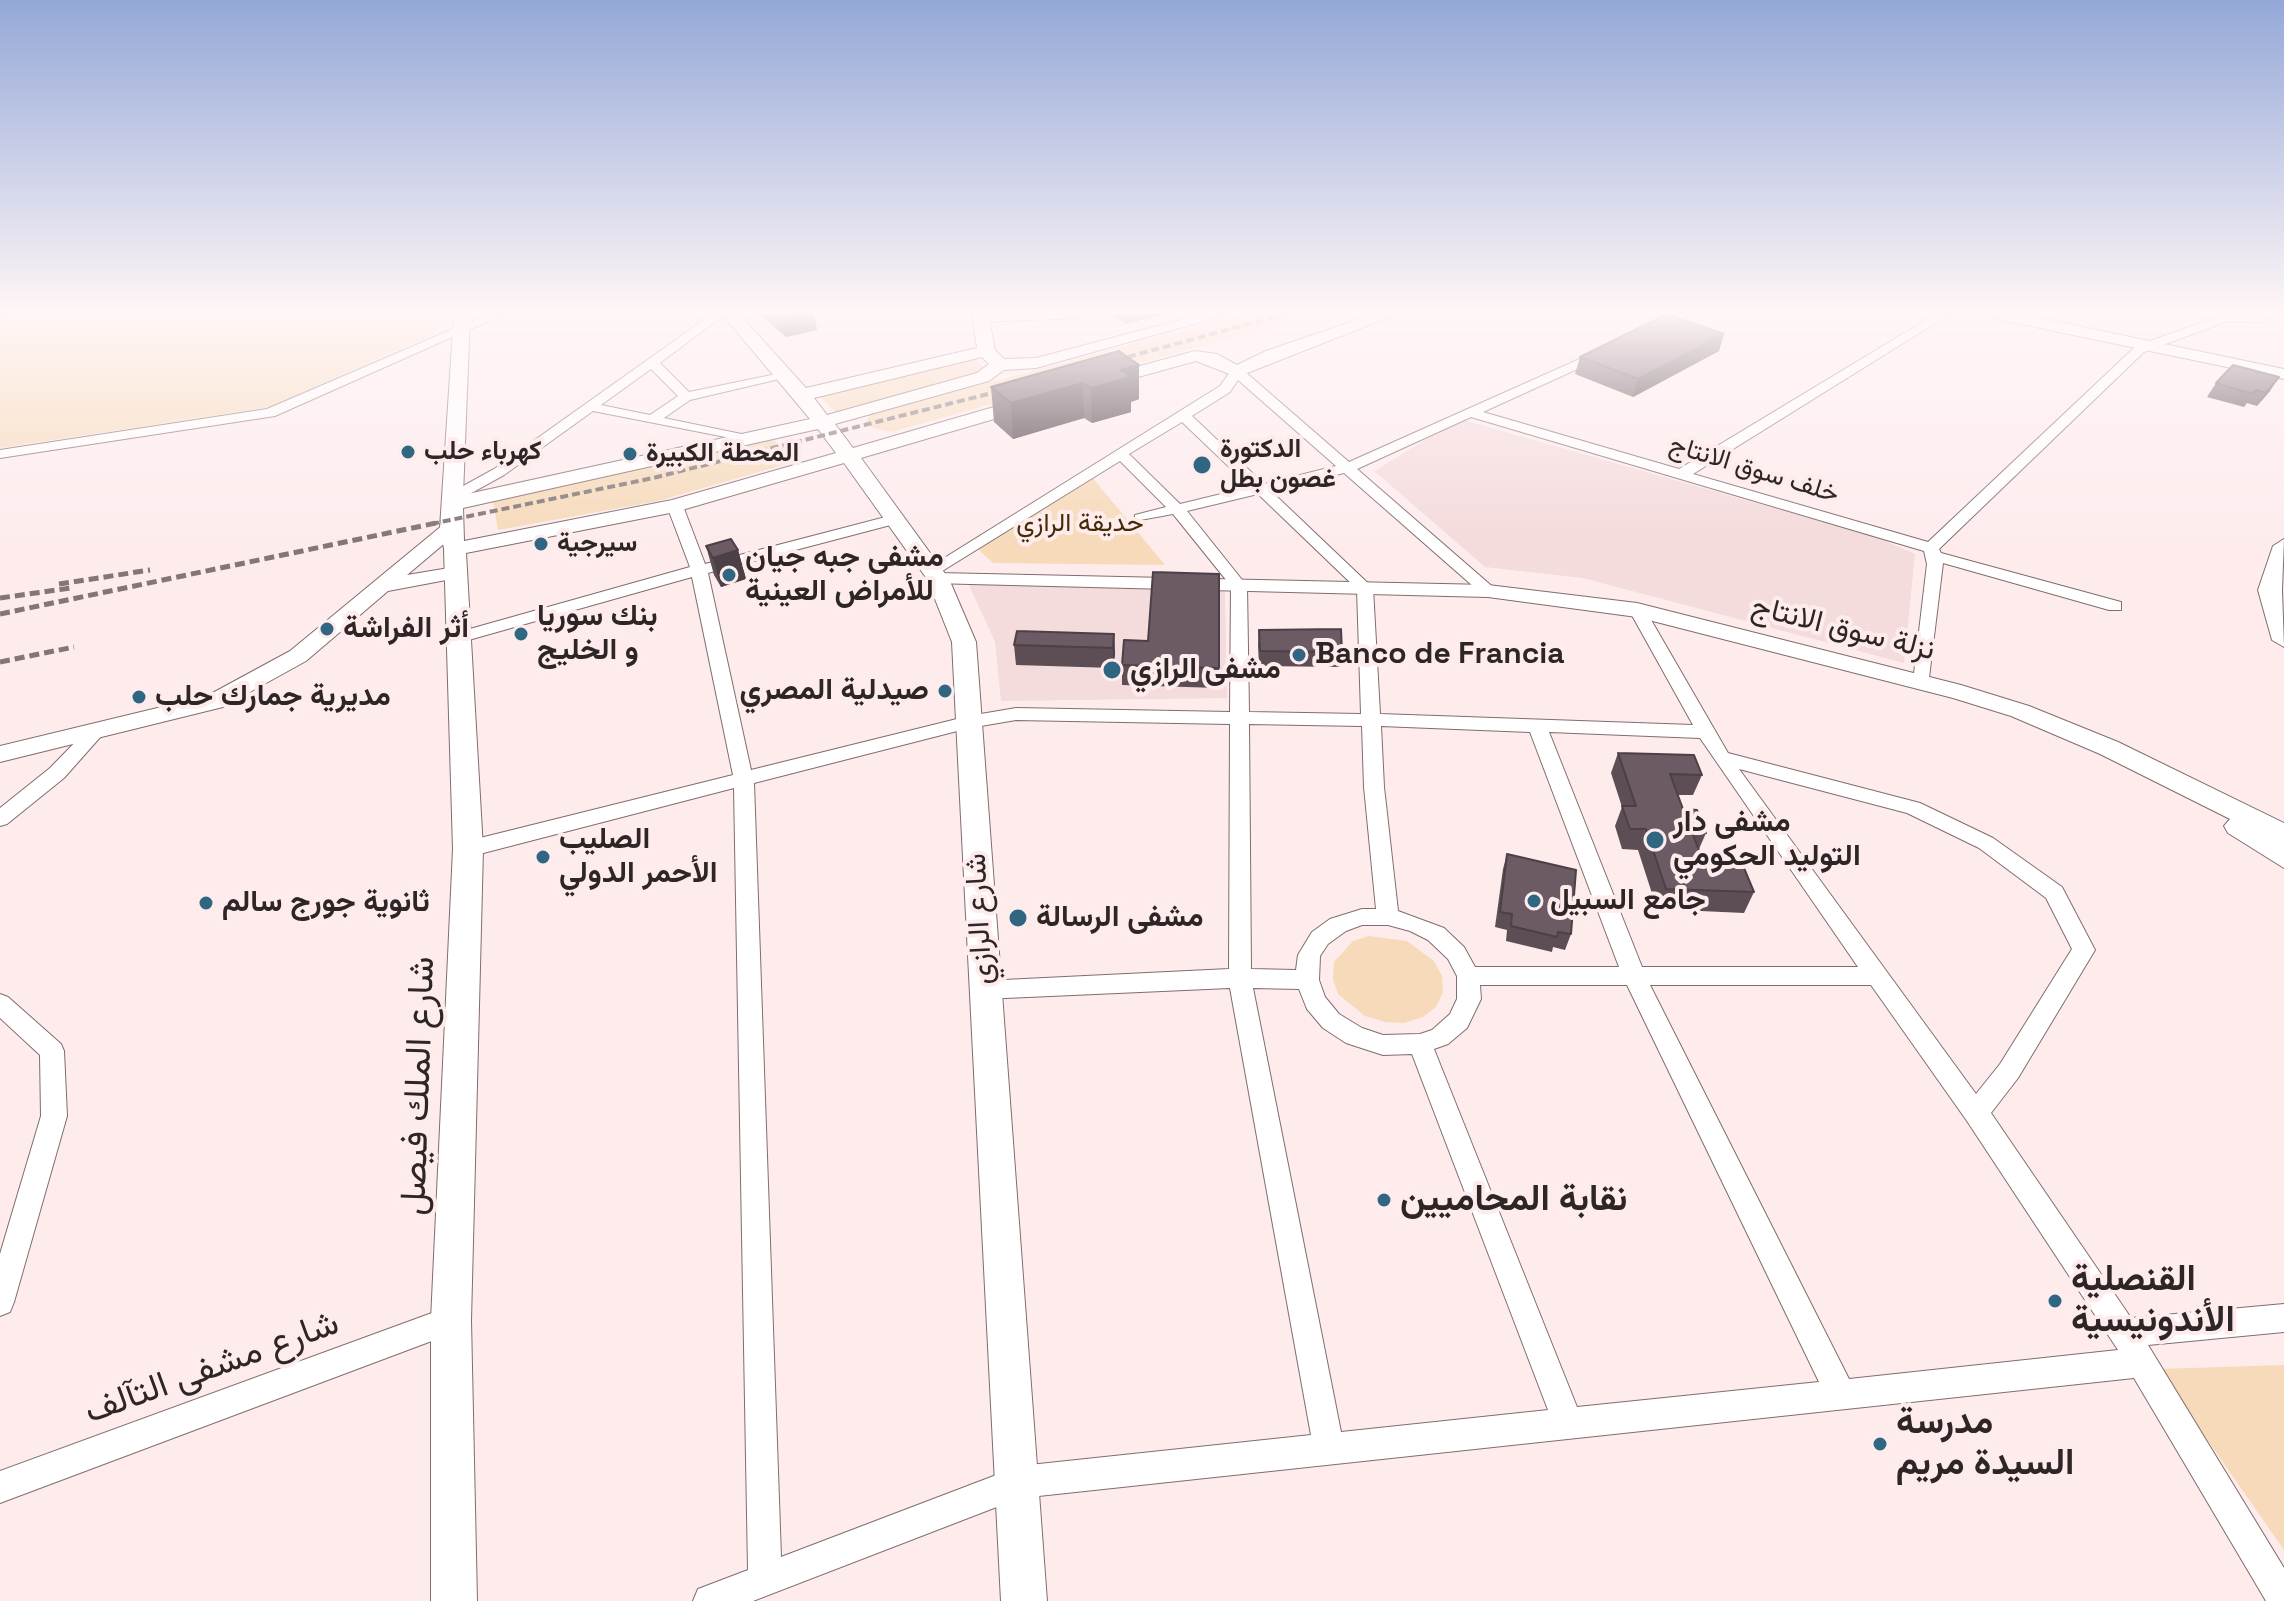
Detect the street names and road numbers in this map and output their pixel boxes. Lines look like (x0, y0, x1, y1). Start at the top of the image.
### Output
street label: خلف سوق الانتاج (1665, 429, 1843, 511)
street label: نزلة سوق الانتاج (1748, 589, 1938, 669)
street label: شارع الرازي (959, 852, 1001, 986)
street label: شارع الملك فيصل (393, 956, 445, 1216)
street label: شارع مشفى التآلف (79, 1302, 345, 1434)

